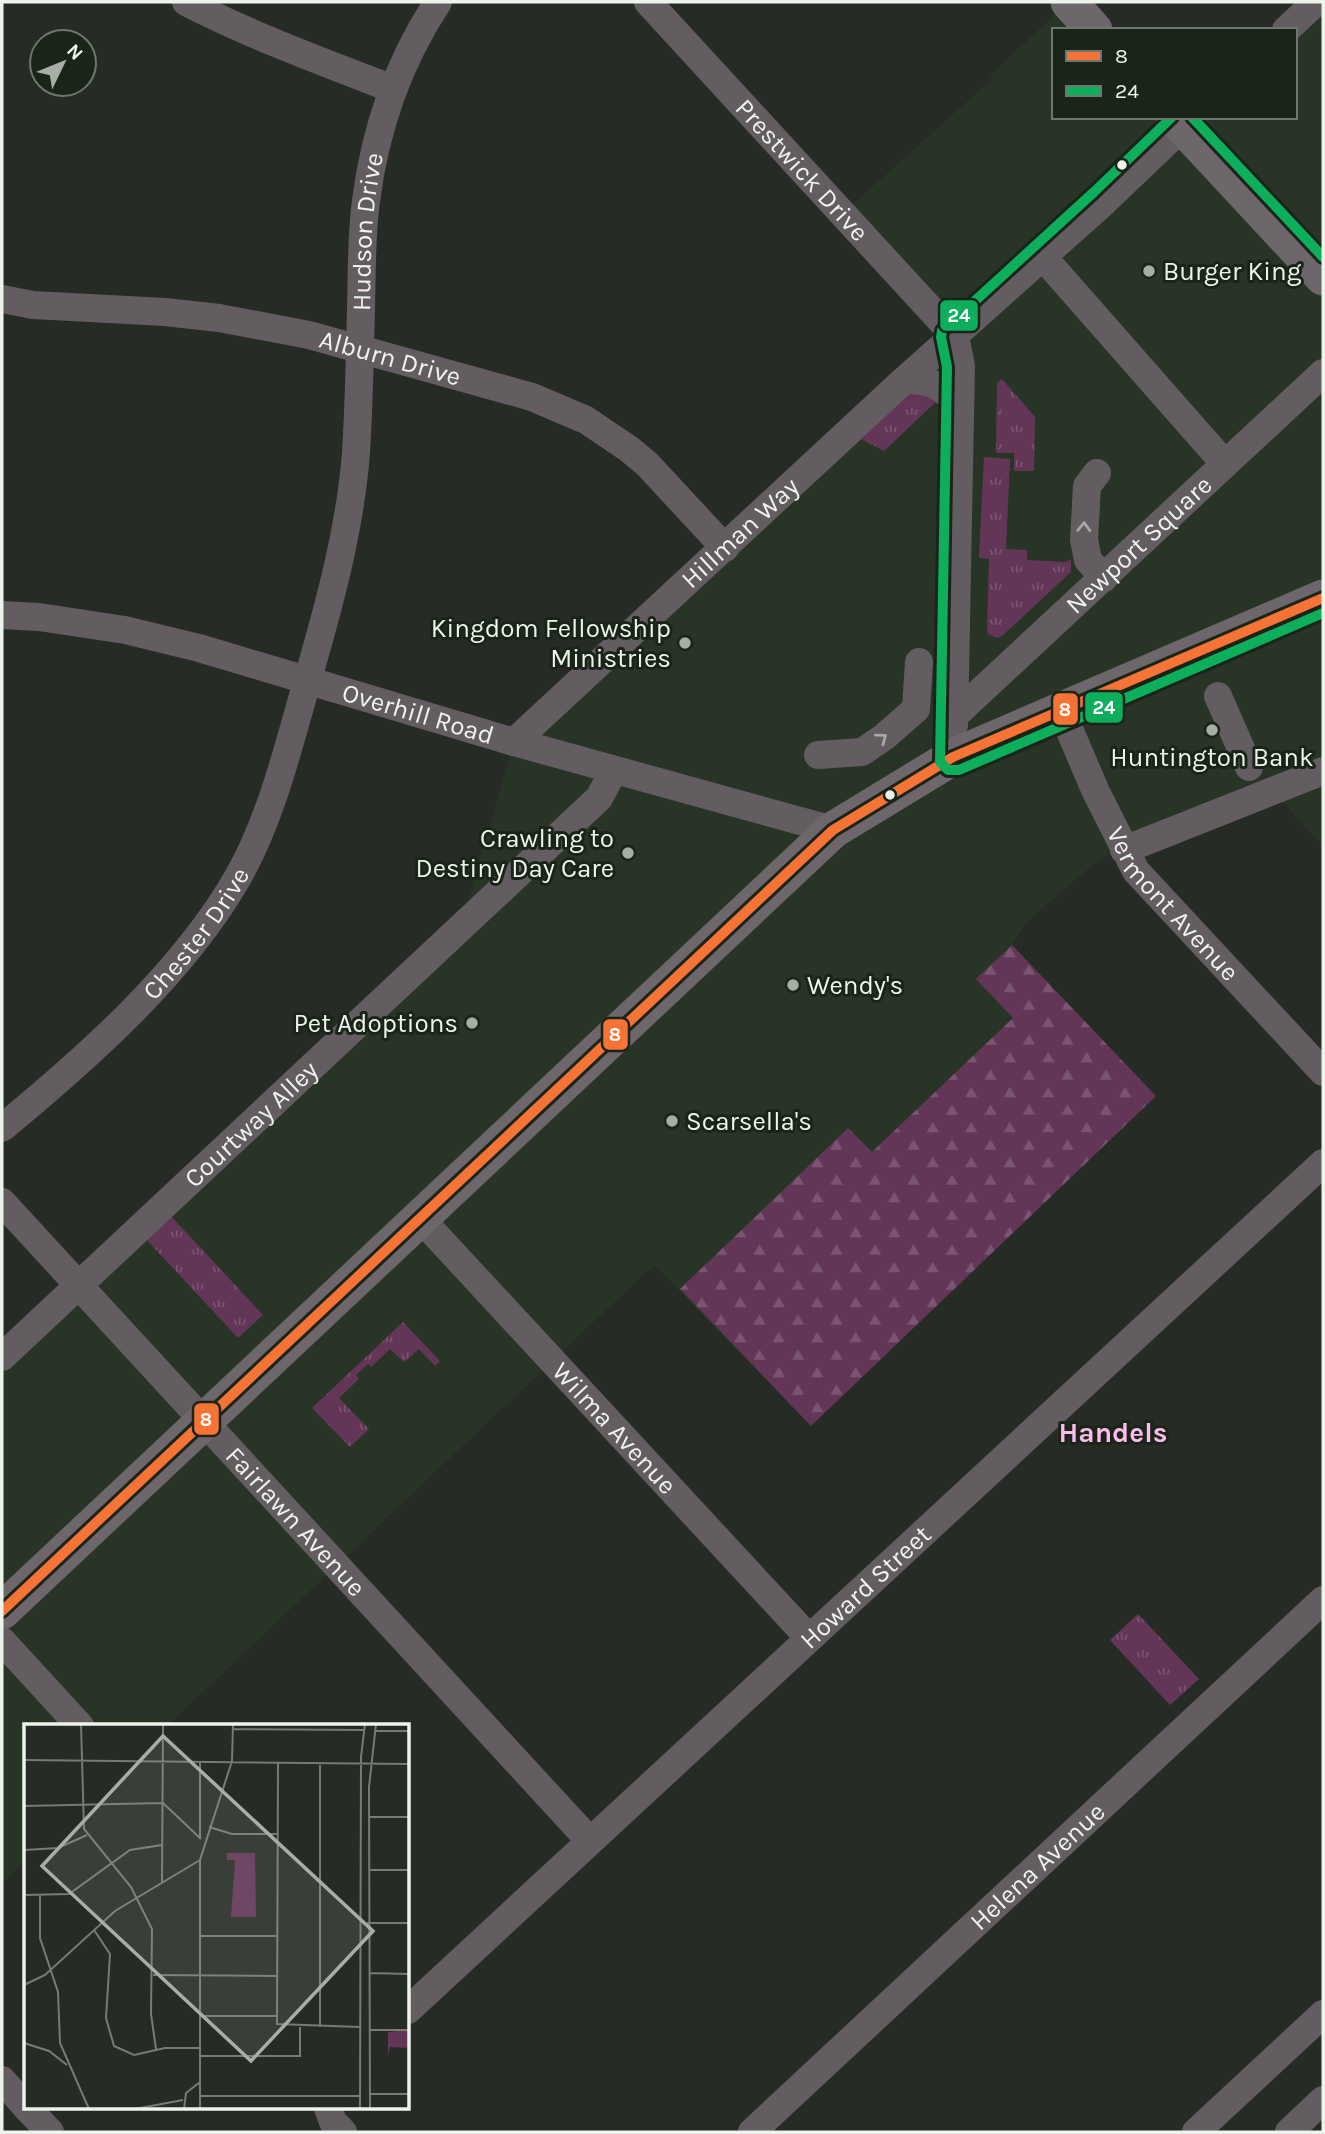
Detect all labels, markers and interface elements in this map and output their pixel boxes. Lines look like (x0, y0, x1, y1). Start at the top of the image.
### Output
north arrow (28, 28, 98, 98)
legend (1052, 28, 1297, 119)
text: N (62, 40, 87, 65)
text: 8 (1115, 44, 1128, 68)
text: 24 (1115, 79, 1139, 103)
street label: Prestwick Drive (729, 92, 875, 247)
street label: Hudson Drive (345, 150, 390, 311)
unlabelled marker (1115, 158, 1129, 172)
place label: Burger King (1163, 256, 1302, 287)
marker: Burger King (1141, 263, 1157, 279)
line badge: 24 (939, 299, 979, 332)
text: 24 (948, 305, 971, 327)
street label: Alburn Drive (316, 323, 464, 392)
street label: Newport Square (1059, 469, 1218, 620)
street label: Hillman Way (675, 470, 805, 595)
one-way arrow (1076, 521, 1091, 532)
place label: Kingdom Fellowship Ministries (431, 613, 671, 674)
marker: Kingdom Fellowship Ministries (677, 635, 693, 651)
street label: Overhill Road (339, 676, 498, 751)
line badge: 24 (1084, 691, 1124, 724)
line badge: 8 (1052, 692, 1079, 726)
text: 24 (1093, 697, 1116, 719)
text: 8 (1059, 699, 1071, 721)
marker: Huntington Bank (1204, 722, 1220, 738)
one-way arrow (874, 733, 886, 746)
place label: Huntington Bank (1110, 742, 1314, 773)
unlabelled marker (883, 788, 897, 802)
street label: Vermont Avenue (1101, 821, 1246, 987)
place label: Crawling to Destiny Day Care (416, 823, 614, 884)
marker: Crawling to Destiny Day Care (620, 845, 636, 861)
street label: Chester Drive (136, 862, 256, 1006)
place label: Wendy's (807, 970, 903, 1001)
marker: Wendy's (785, 977, 801, 993)
place label: Pet Adoptions (293, 1008, 458, 1039)
marker: Pet Adoptions (464, 1015, 480, 1031)
line badge: 8 (602, 1018, 629, 1051)
text: 8 (609, 1024, 621, 1046)
street label: Courtway Alley (178, 1054, 324, 1194)
place label: Scarsella's (686, 1106, 812, 1137)
marker: Scarsella's (664, 1113, 680, 1129)
street label: Wilma Avenue (546, 1356, 683, 1501)
line badge: 8 (193, 1402, 220, 1436)
text: 8 (200, 1409, 212, 1431)
district label: Handels (1059, 1416, 1167, 1449)
street label: Fairlawn Avenue (219, 1440, 372, 1603)
street label: Howard Street (793, 1518, 937, 1655)
inset map (24, 1724, 410, 2110)
street label: Helena Avenue (963, 1796, 1111, 1937)

